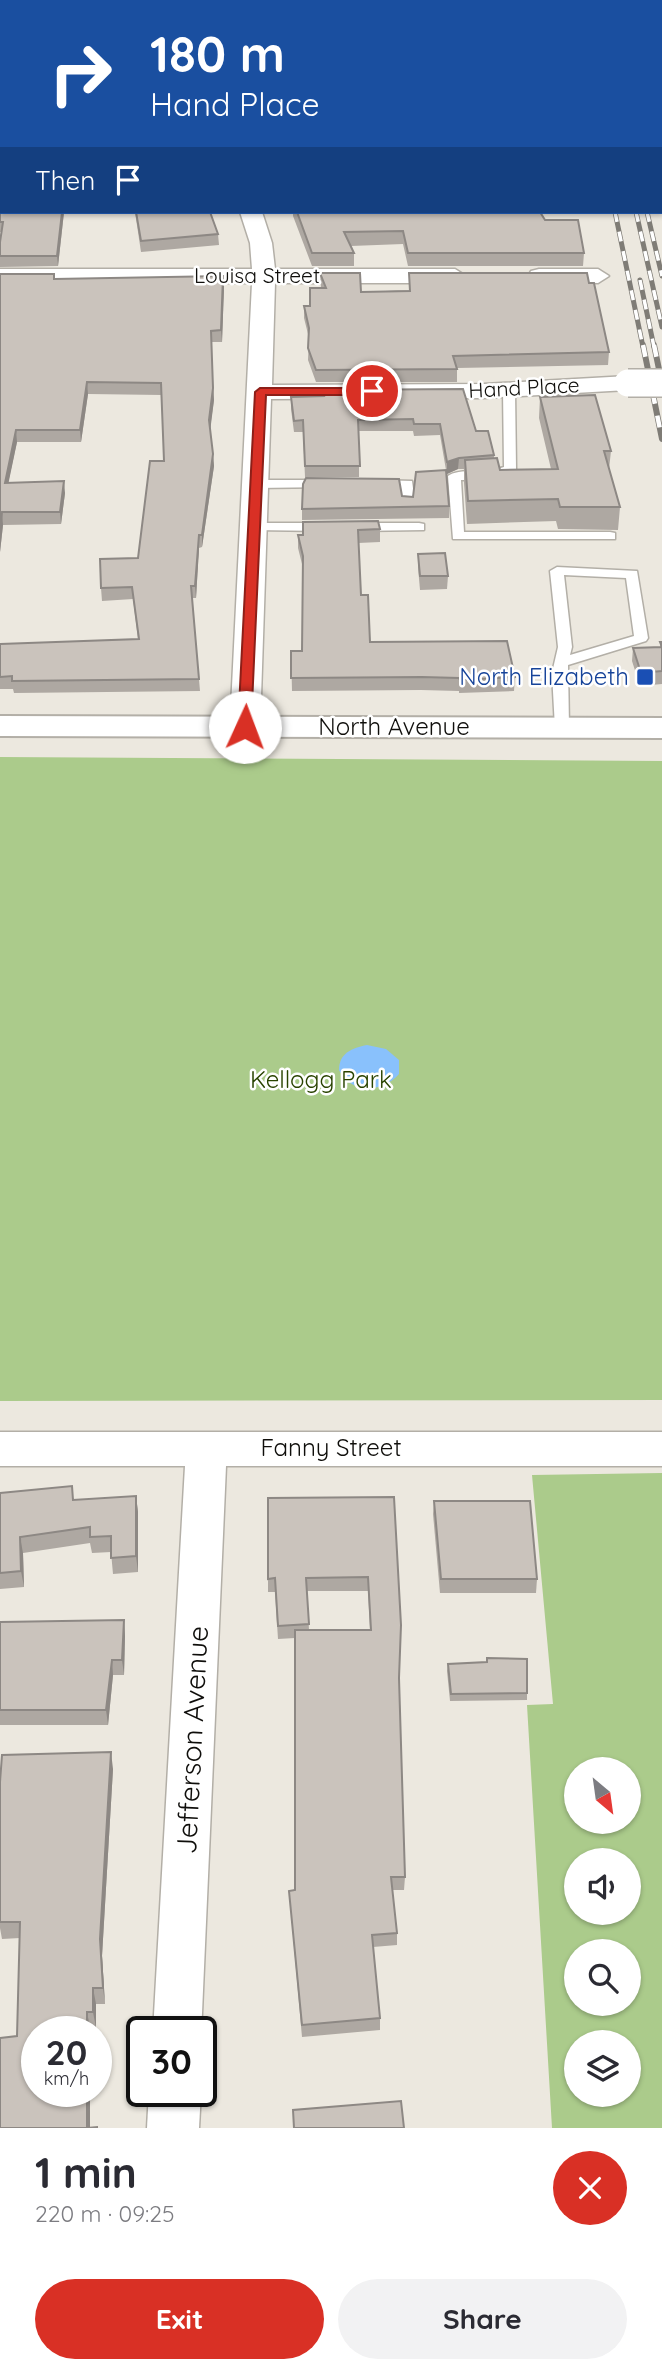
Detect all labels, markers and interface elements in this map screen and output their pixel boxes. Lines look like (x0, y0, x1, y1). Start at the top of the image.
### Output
text: 180 m (150, 23, 285, 84)
icon: right (35, 28, 126, 119)
text: Hand Place (150, 84, 320, 124)
icon: arrive (109, 161, 147, 199)
text: Then (35, 164, 95, 197)
street label: Louisa Street (194, 262, 320, 288)
pin (342, 361, 402, 421)
street label: Hand Place (468, 371, 580, 403)
icon: arrive (353, 372, 391, 410)
place label: North Elizabeth (459, 661, 629, 691)
marker: North Elizabeth (635, 667, 655, 687)
position arrow (208, 690, 282, 764)
street label: North Avenue (318, 711, 470, 741)
park label: Kellogg Park (250, 1064, 392, 1094)
street label: Fanny Street (260, 1432, 402, 1462)
street label: Jefferson Avenue (168, 1625, 215, 1855)
north arrow (564, 1757, 640, 1834)
map controls (564, 1757, 641, 2107)
button: sound (564, 1848, 641, 1925)
button: search (564, 1939, 641, 2016)
speed limit sign: 30 (126, 2016, 217, 2107)
text: 20 (46, 2030, 87, 2074)
button: layers (564, 2030, 641, 2107)
text: km/h (44, 2067, 89, 2090)
text: 1 min (35, 2146, 137, 2199)
button: close (553, 2151, 627, 2225)
text: 220 m · 09:25 (35, 2199, 175, 2228)
button: Exit (35, 2279, 324, 2359)
button: Share (338, 2279, 627, 2359)

